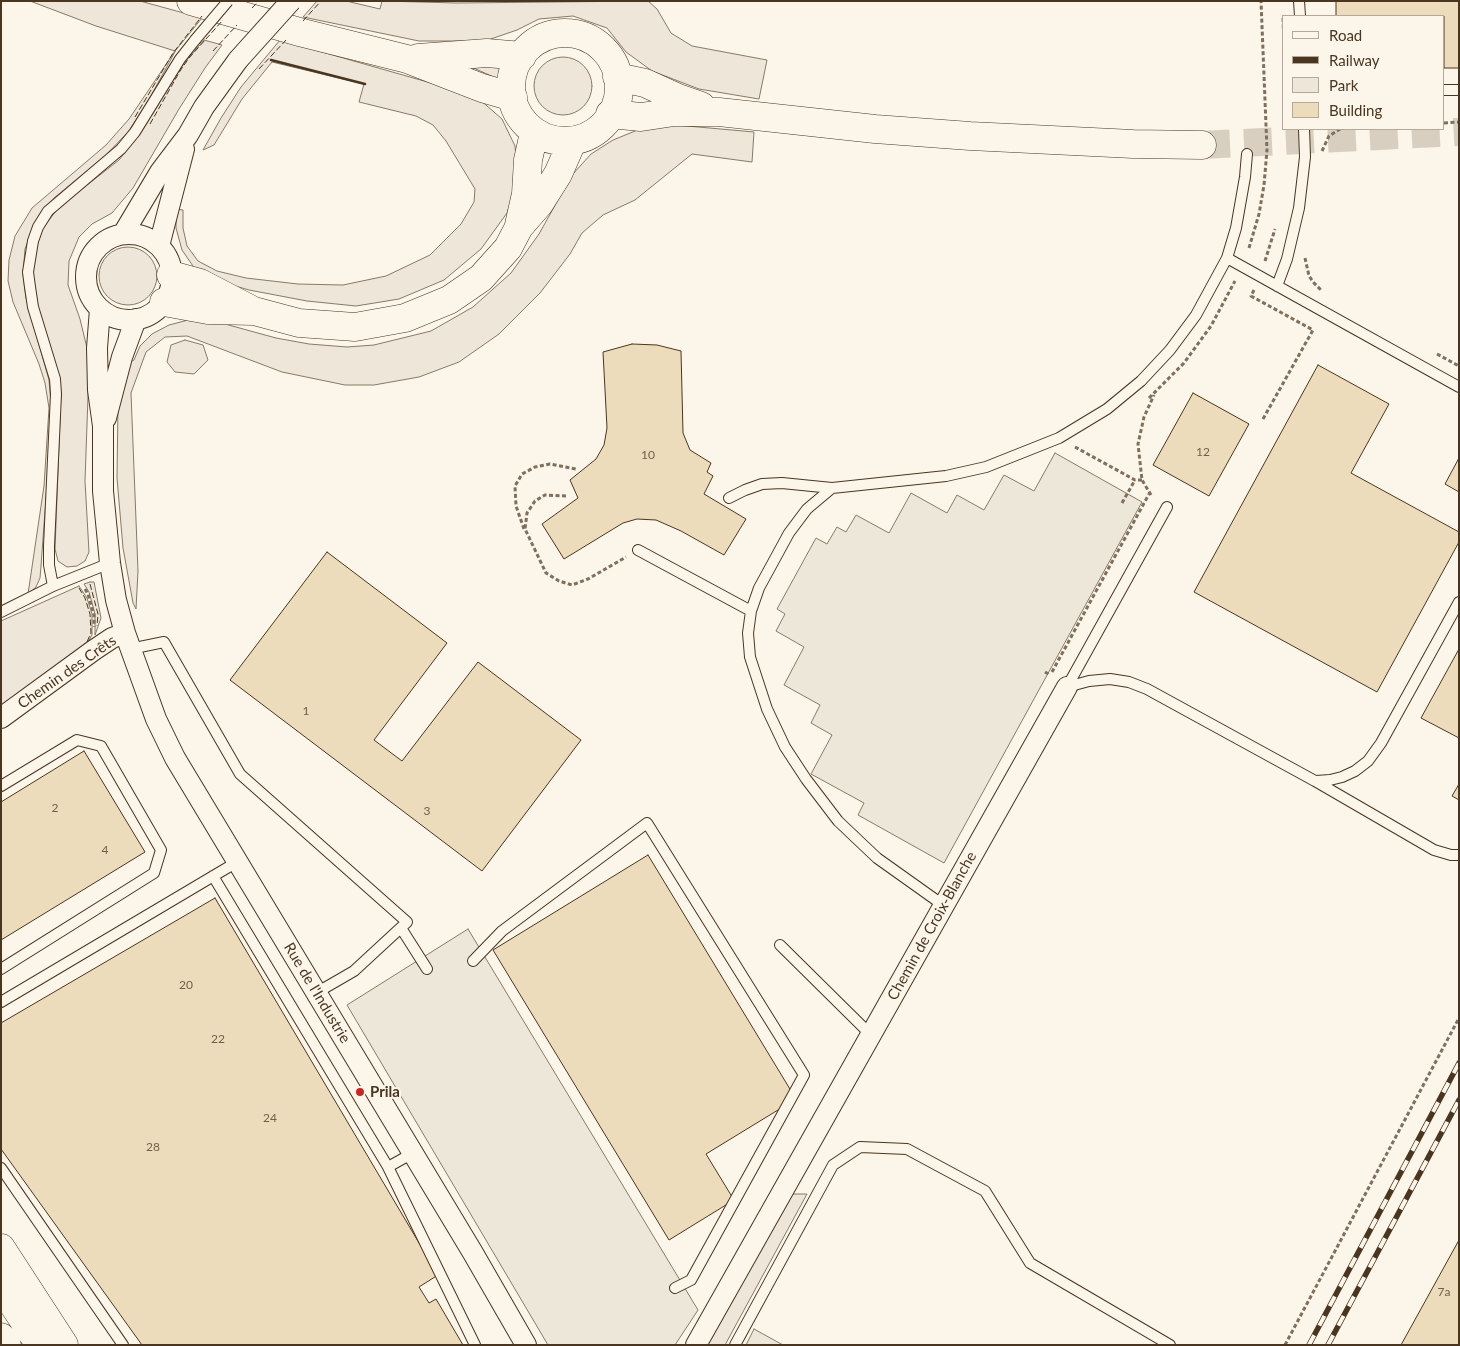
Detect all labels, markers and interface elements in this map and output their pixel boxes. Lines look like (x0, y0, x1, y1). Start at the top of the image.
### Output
legend (1282, 15, 1445, 130)
text: Road (1329, 26, 1362, 44)
text: Railway (1329, 51, 1380, 69)
text: Park (1329, 76, 1358, 94)
text: Building (1329, 101, 1382, 119)
house number: 12 (1196, 445, 1210, 459)
house number: 10 (641, 448, 655, 462)
street label: Chemin des Crêts (14, 631, 120, 713)
house number: 1 (303, 704, 309, 718)
house number: 2 (52, 801, 58, 815)
house number: 3 (424, 804, 430, 818)
house number: 4 (102, 843, 108, 857)
street label: Chemin de Croix-Blanche (884, 849, 980, 1003)
street label: Rue de l'Industrie (280, 939, 354, 1047)
house number: 20 (179, 978, 193, 992)
house number: 22 (211, 1032, 225, 1046)
place label: Prila (370, 1083, 400, 1101)
marker: Prila (354, 1086, 366, 1098)
house number: 24 (263, 1111, 277, 1125)
house number: 28 (146, 1140, 160, 1154)
house number: 7a (1438, 1285, 1450, 1299)

